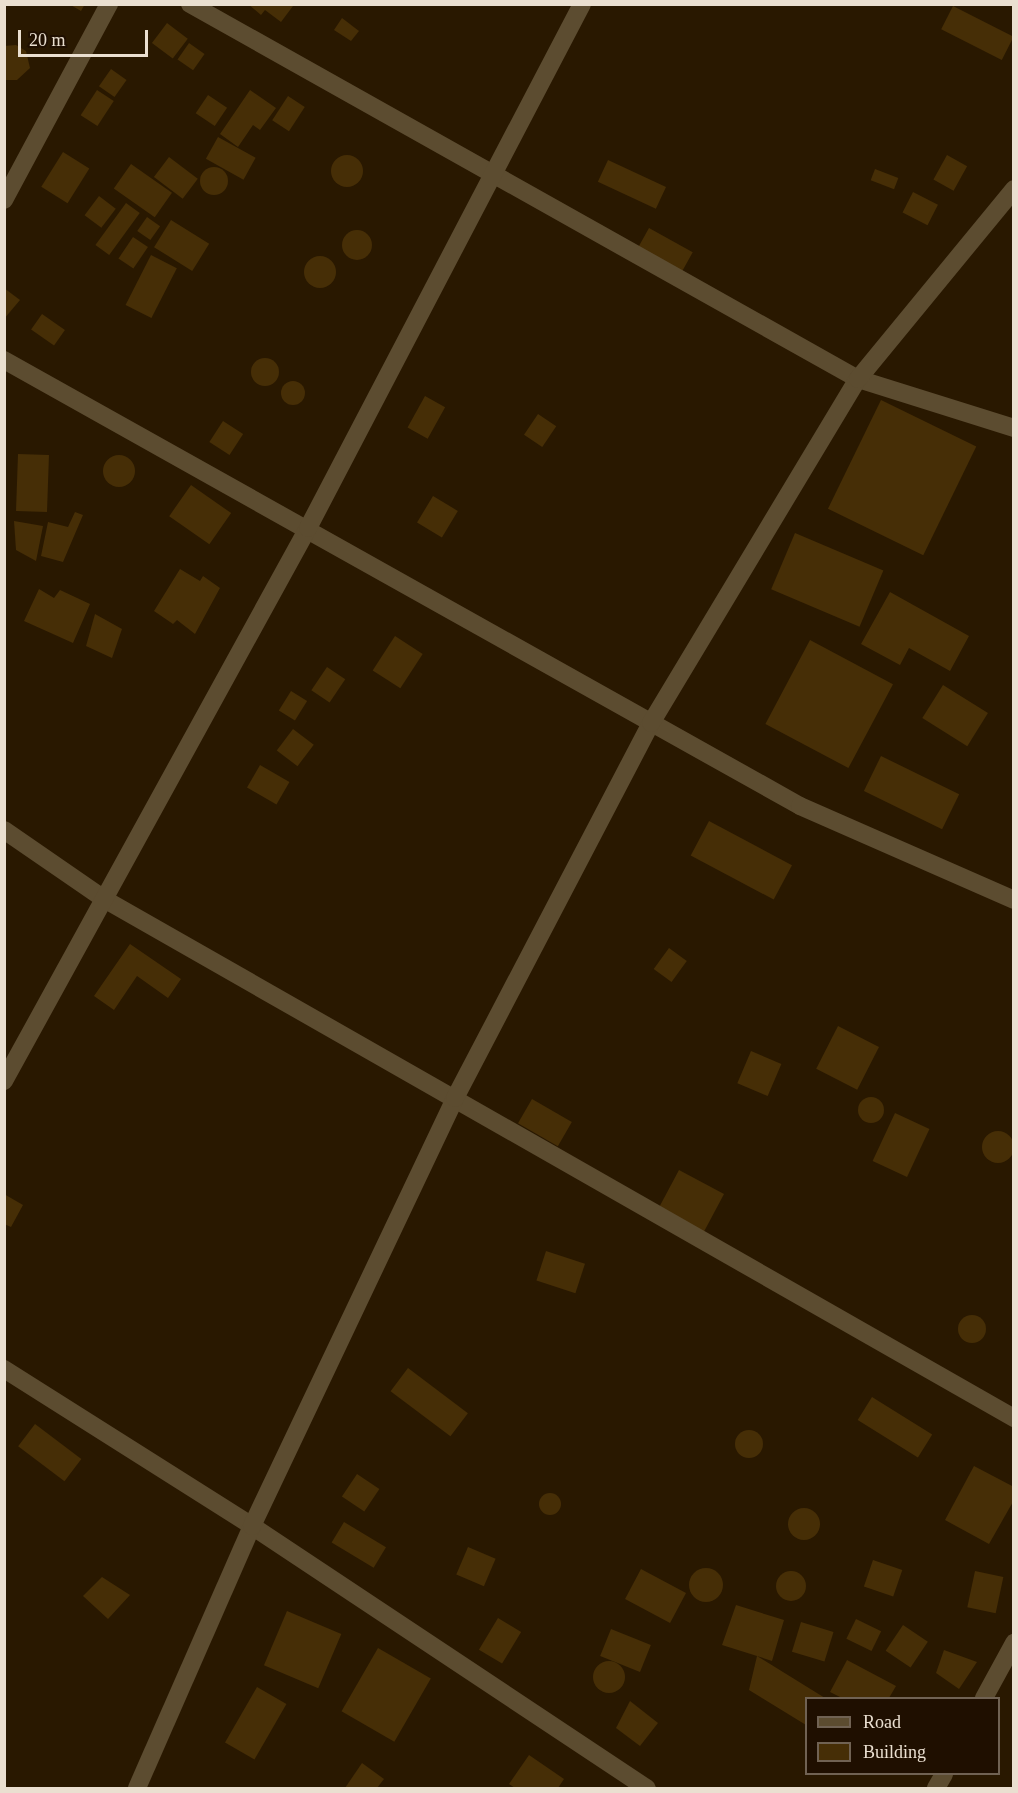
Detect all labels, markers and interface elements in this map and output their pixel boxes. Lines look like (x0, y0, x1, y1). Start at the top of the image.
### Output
scale bar (21, 18, 152, 56)
text: 20 m (29, 30, 66, 50)
legend (805, 1697, 1000, 1775)
text: Road (863, 1712, 901, 1732)
text: Building (863, 1742, 926, 1762)

